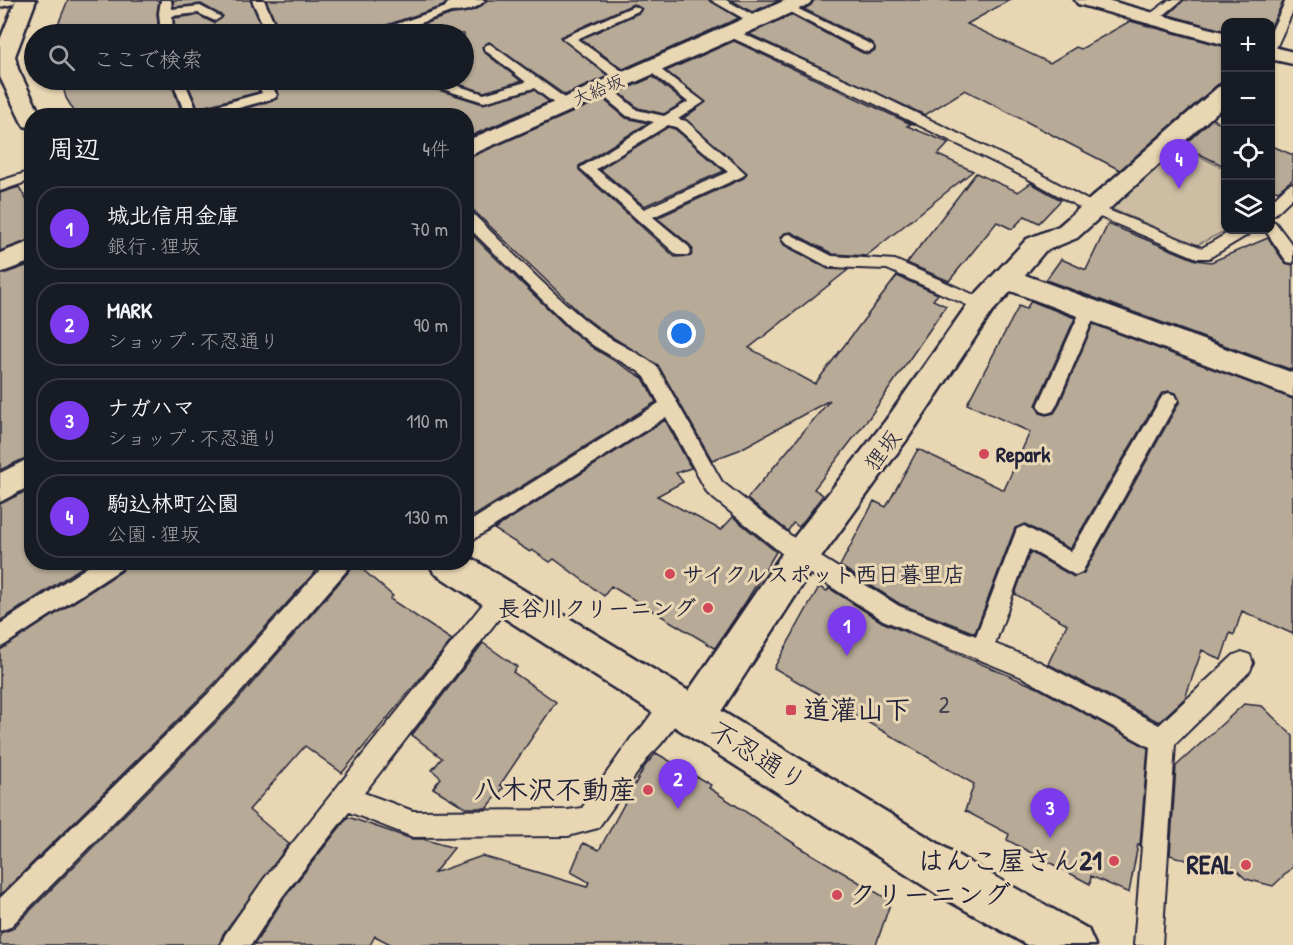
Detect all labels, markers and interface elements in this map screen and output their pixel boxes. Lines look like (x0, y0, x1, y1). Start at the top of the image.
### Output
map controls (1221, 18, 1275, 234)
button: + (1221, 18, 1275, 72)
search box (24, 24, 474, 90)
icon: search (45, 41, 78, 74)
text: ここで検索 (93, 44, 203, 74)
street label: 大給坂 (568, 67, 628, 112)
button: − (1221, 72, 1275, 126)
button: locate (1221, 126, 1275, 180)
text: 周辺 (48, 131, 100, 166)
text: 4件 (423, 135, 450, 162)
pin: 4 (1160, 140, 1198, 189)
button: layers (1221, 180, 1275, 234)
text: 城北信用金庫 (107, 200, 239, 230)
text: 1 (66, 215, 73, 242)
text: 70 m (411, 215, 448, 242)
text: 銀行 · 狸坂 (107, 232, 200, 259)
text: MARK (107, 295, 152, 325)
text: 2 (65, 311, 74, 338)
text: 90 m (414, 311, 448, 338)
your location (667, 319, 696, 348)
text: ショップ · 不忍通り (107, 327, 279, 354)
text: ナガハマ (107, 392, 195, 422)
text: 3 (65, 407, 74, 434)
text: 110 m (406, 407, 448, 434)
street label: 狸坂 (857, 423, 907, 477)
text: ショップ · 不忍通り (107, 424, 279, 451)
place label: Repark (996, 439, 1051, 470)
marker: Repark (977, 447, 991, 461)
text: 駒込林町公園 (107, 488, 239, 518)
text: 4 (66, 503, 73, 530)
text: 130 m (405, 503, 448, 530)
text: 公園 · 狸坂 (107, 520, 200, 547)
place label: サイクルスポット西日暮里店 (682, 559, 965, 589)
marker: サイクルスポット西日暮里店 (663, 567, 677, 581)
place label: 長谷川クリーニング (498, 593, 696, 623)
marker: 長谷川クリーニング (701, 601, 715, 615)
pin: 1 (828, 606, 866, 656)
house number: 2 (938, 688, 950, 720)
place label: 道灌山下 (803, 691, 911, 727)
marker: 道灌山下 (784, 703, 798, 717)
street label: 不忍通り (703, 711, 814, 799)
pin: 2 (658, 760, 698, 809)
place label: 八木沢不動産 (474, 771, 636, 807)
marker: 八木沢不動産 (641, 783, 655, 797)
pin: 3 (1030, 788, 1070, 838)
place label: はんこ屋さん21 (918, 842, 1102, 878)
place label: REAL (1187, 846, 1234, 882)
marker: はんこ屋さん21 (1107, 854, 1121, 868)
marker: REAL (1239, 858, 1253, 872)
place label: クリーニング (849, 876, 1011, 912)
marker: クリーニング (830, 888, 844, 902)

